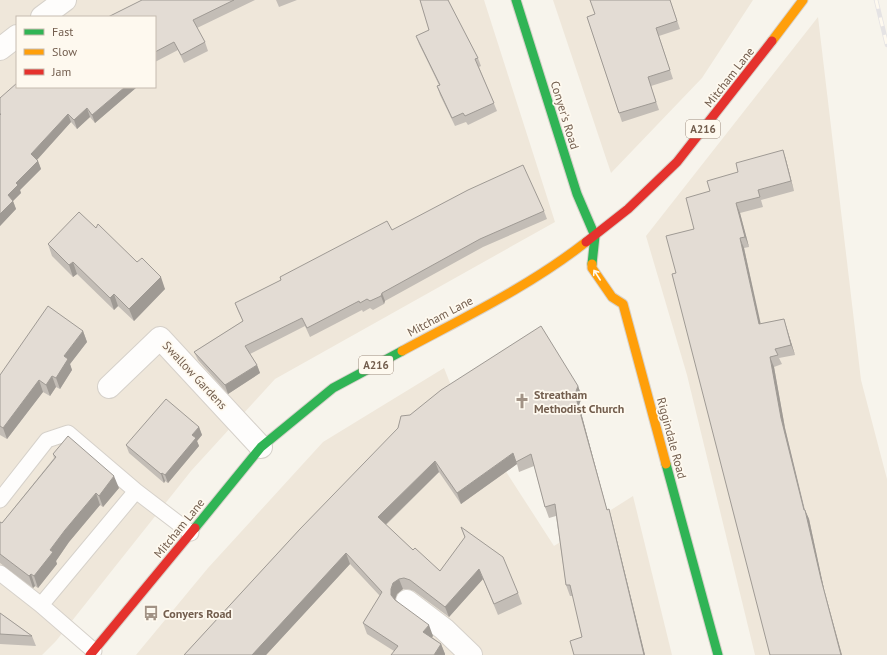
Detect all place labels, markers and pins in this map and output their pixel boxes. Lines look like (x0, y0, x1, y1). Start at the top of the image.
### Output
place label: Streatham Methodist Church (534, 387, 624, 416)
church icon: Streatham Methodist Church (513, 392, 531, 410)
bus stop icon: Conyers Road (142, 604, 160, 622)
place label: Conyers Road (163, 606, 232, 621)

